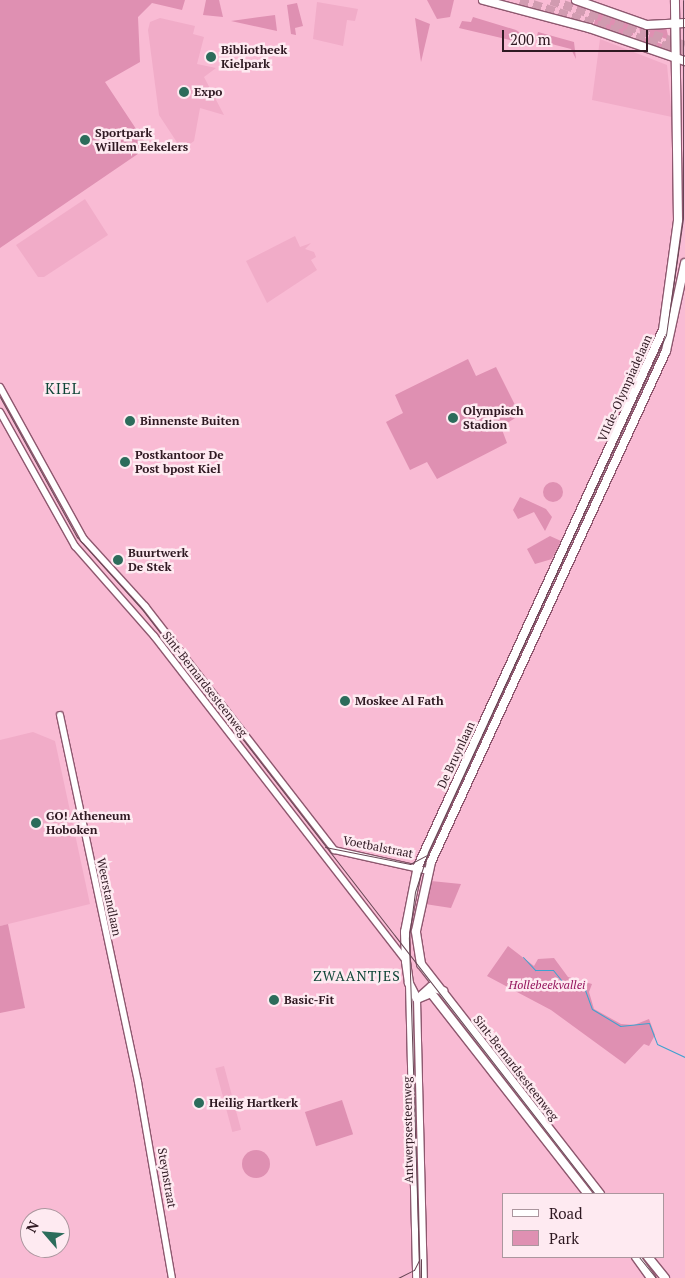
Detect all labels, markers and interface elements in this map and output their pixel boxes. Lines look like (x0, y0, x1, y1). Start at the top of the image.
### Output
scale bar (505, 20, 651, 52)
text: 200 m (510, 29, 551, 49)
place label: Bibliotheek Kielpark (221, 43, 287, 71)
marker: Bibliotheek Kielpark (205, 51, 217, 63)
place label: Expo (194, 85, 222, 99)
marker: Expo (178, 86, 190, 98)
place label: Sportpark Willem Eekelers (95, 126, 188, 154)
marker: Sportpark Willem Eekelers (79, 134, 91, 146)
street label: VIIde-Olympiadelaan (595, 332, 655, 444)
district label: KIEL (45, 380, 81, 398)
place label: Olympisch Stadion (463, 404, 524, 432)
marker: Olympisch Stadion (447, 412, 459, 424)
place label: Binnenste Buiten (140, 414, 239, 428)
marker: Binnenste Buiten (124, 415, 136, 427)
place label: Postkantoor De Post bpost Kiel (135, 448, 224, 476)
marker: Postkantoor De Post bpost Kiel (119, 456, 131, 468)
place label: Buurtwerk De Stek (128, 546, 189, 574)
marker: Buurtwerk De Stek (112, 554, 124, 566)
street label: Sint-Bernardsesteenweg (159, 628, 251, 740)
place label: Moskee Al Fath (355, 694, 444, 708)
marker: Moskee Al Fath (339, 695, 351, 707)
street label: De Bruynlaan (434, 719, 478, 791)
place label: GO! Atheneum Hoboken (46, 809, 131, 837)
marker: GO! Atheneum Hoboken (30, 817, 42, 829)
street label: Voetbalstraat (342, 833, 414, 861)
street label: Weerstandlaan (94, 857, 124, 937)
district label: ZWAANTJES (312, 968, 402, 984)
park label: Hollebeekvallei (509, 978, 585, 992)
place label: Basic-Fit (284, 993, 334, 1007)
marker: Basic-Fit (268, 994, 280, 1006)
street label: Sint-Bernardsesteenweg (470, 1012, 562, 1124)
street label: Antwerpsesteenweg (400, 1076, 416, 1184)
place label: Heilig Hartkerk (209, 1096, 298, 1110)
marker: Heilig Hartkerk (193, 1097, 205, 1109)
street label: Steynstraat (155, 1147, 179, 1209)
legend (502, 1193, 665, 1258)
text: Road (549, 1203, 582, 1223)
north arrow (20, 1208, 70, 1258)
text: N (21, 1217, 43, 1235)
text: Park (549, 1228, 579, 1248)

